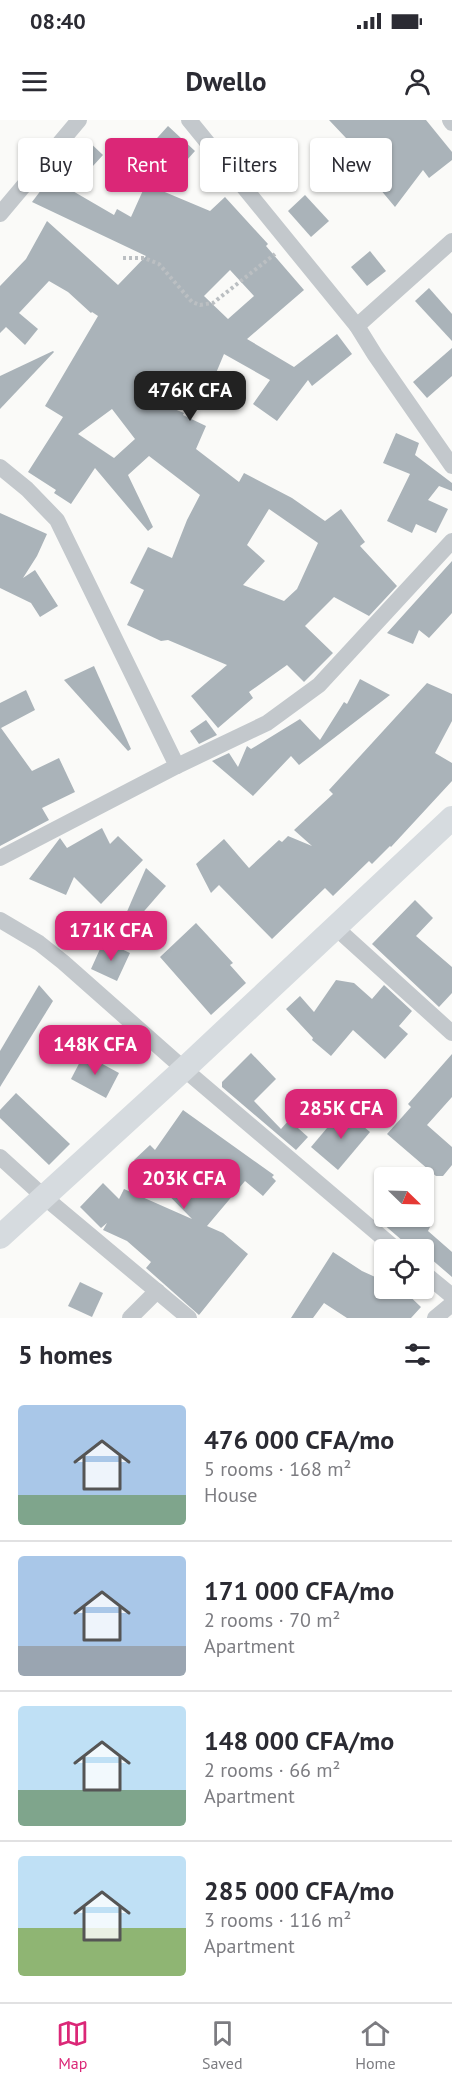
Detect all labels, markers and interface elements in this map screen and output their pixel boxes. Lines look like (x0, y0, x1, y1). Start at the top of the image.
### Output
text: 08:40 (30, 7, 86, 35)
text: Dwello (186, 64, 266, 98)
icon: menu (18, 65, 51, 98)
icon: person (401, 65, 434, 98)
chip: Buy (18, 138, 93, 192)
chip: Rent (105, 138, 188, 192)
chip: Filters (200, 138, 298, 192)
chip: New (310, 138, 392, 192)
pin: 476K CFA (128, 371, 252, 422)
text: 476K CFA (148, 377, 232, 403)
pin: 171K CFA (49, 911, 173, 962)
text: 171K CFA (69, 917, 153, 943)
pin: 148K CFA (33, 1025, 157, 1076)
text: 148K CFA (53, 1031, 137, 1057)
pin: 285K CFA (279, 1089, 403, 1140)
text: 285K CFA (299, 1095, 383, 1121)
pin: 203K CFA (122, 1159, 246, 1210)
text: 203K CFA (142, 1165, 226, 1191)
north arrow (374, 1167, 434, 1227)
map controls (374, 1167, 434, 1299)
button: locate (374, 1239, 434, 1299)
text: 5 homes (18, 1338, 113, 1371)
icon: filters (401, 1338, 434, 1371)
text: 476 000 CFA/mo (204, 1423, 394, 1456)
icon: home (66, 1429, 138, 1501)
text: 5 rooms · 168 m² (204, 1456, 351, 1482)
text: House (204, 1482, 258, 1508)
text: 171 000 CFA/mo (204, 1574, 394, 1607)
icon: home (66, 1580, 138, 1652)
text: 2 rooms · 70 m² (204, 1607, 340, 1633)
text: Apartment (204, 1633, 295, 1659)
text: 148 000 CFA/mo (204, 1724, 394, 1757)
icon: home (66, 1730, 138, 1802)
text: 2 rooms · 66 m² (204, 1757, 340, 1783)
text: Apartment (204, 1783, 295, 1809)
text: 285 000 CFA/mo (204, 1874, 394, 1907)
icon: home (66, 1880, 138, 1952)
text: 3 rooms · 116 m² (204, 1907, 351, 1933)
text: Apartment (204, 1933, 295, 1959)
tab: Map (56, 2017, 89, 2073)
tab: Saved (202, 2017, 243, 2073)
tab: Home (355, 2017, 396, 2073)

